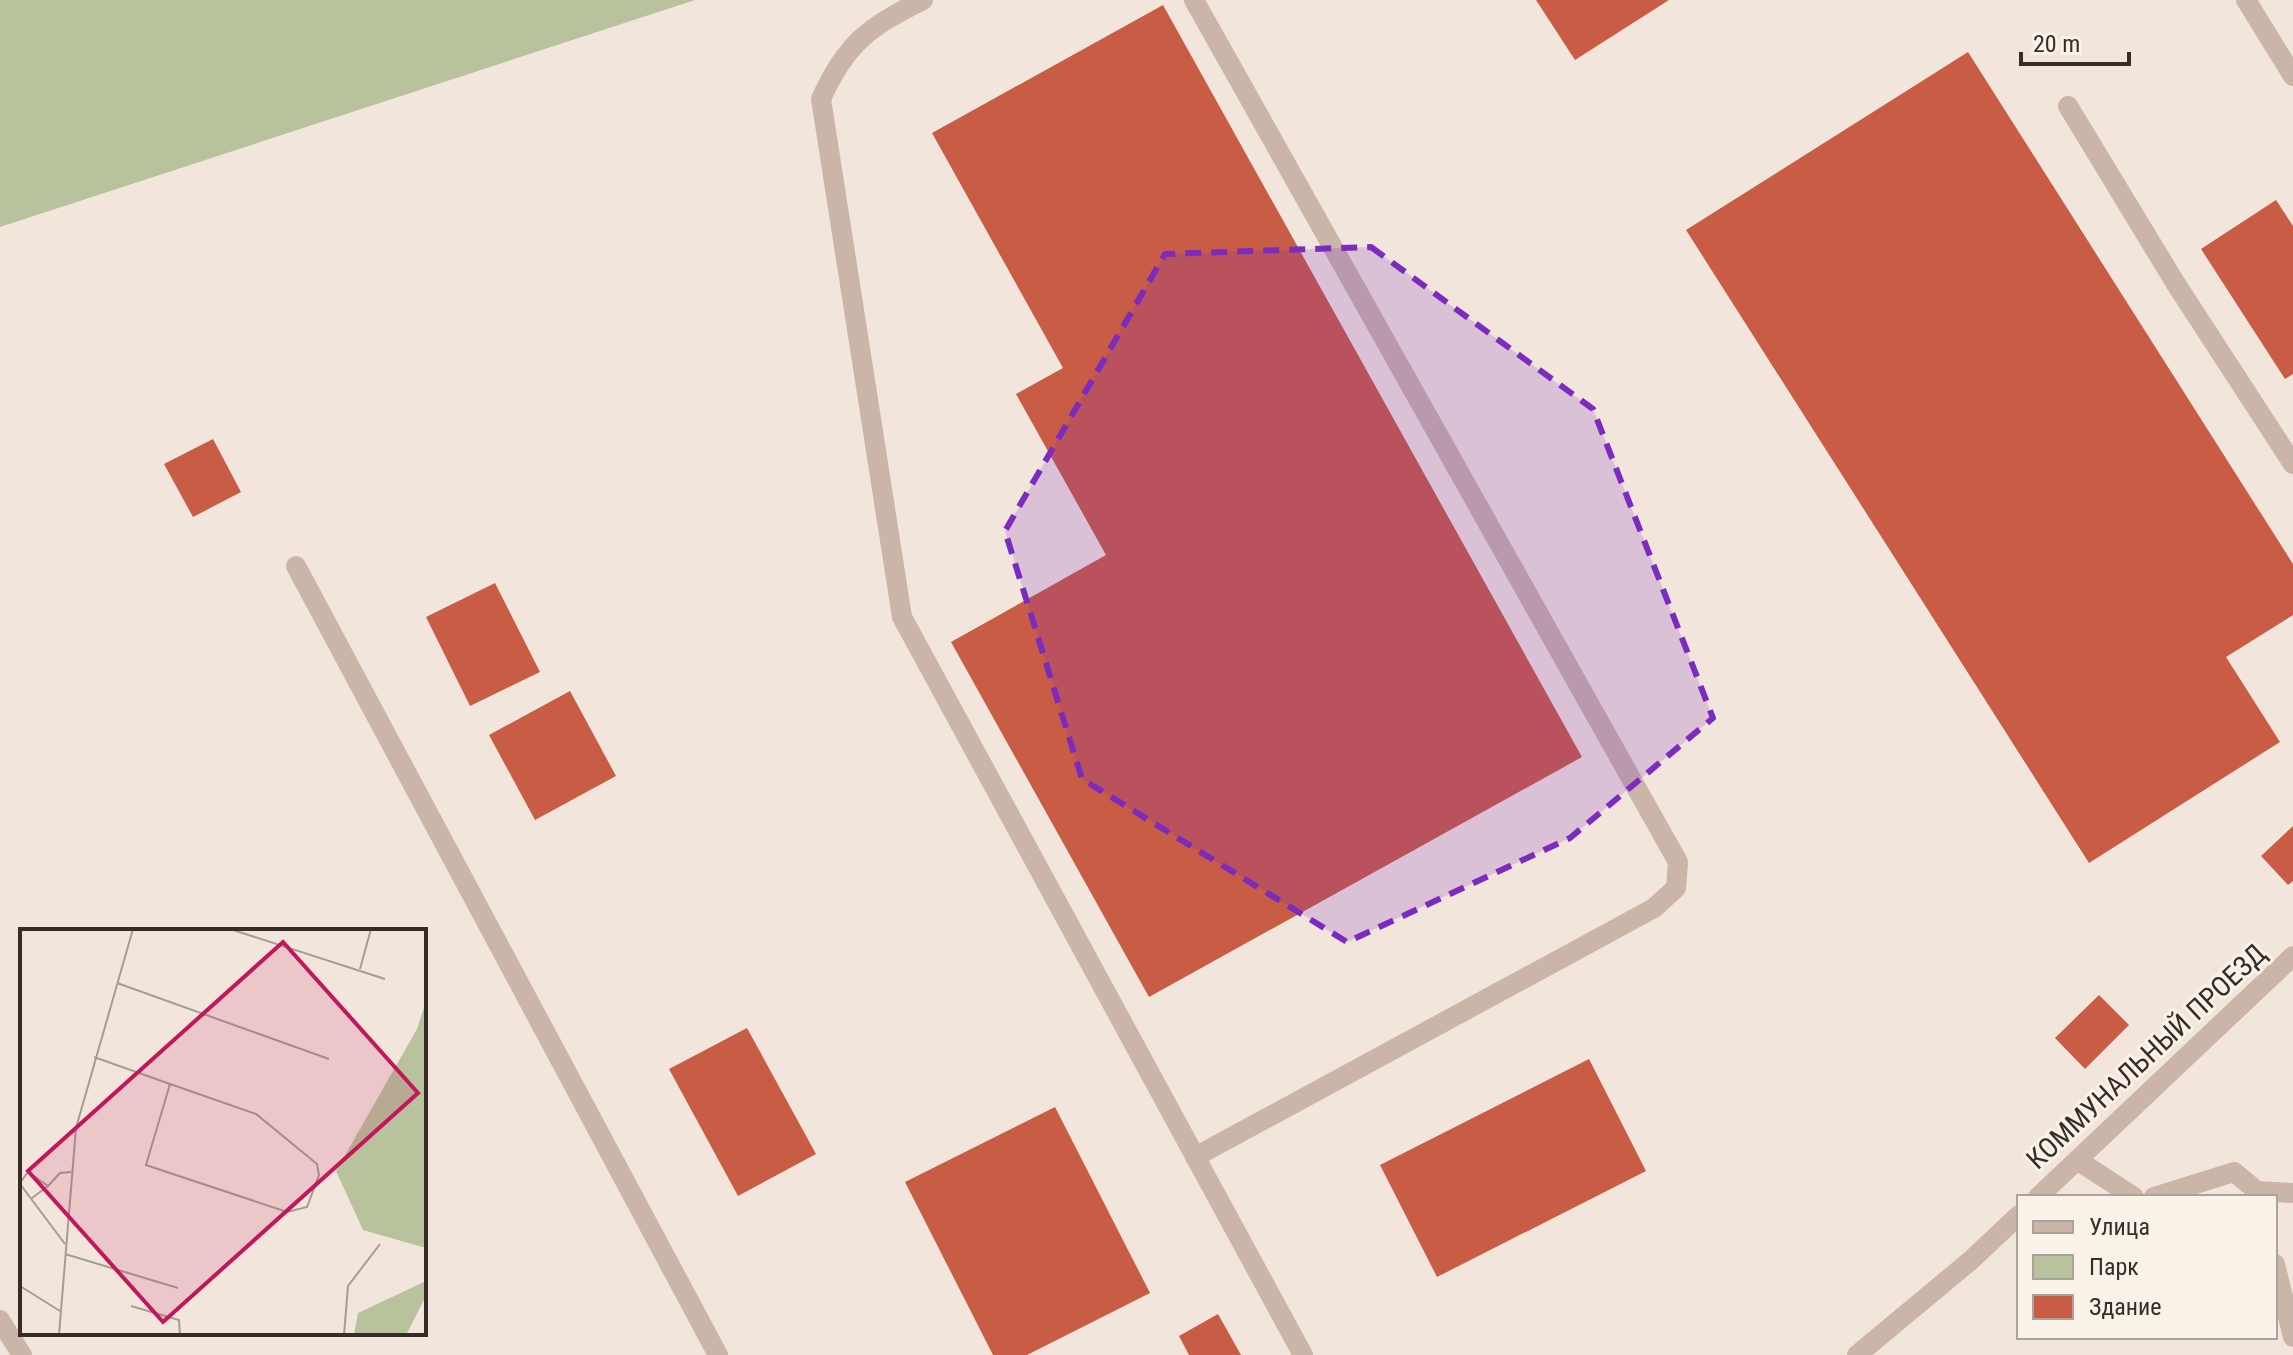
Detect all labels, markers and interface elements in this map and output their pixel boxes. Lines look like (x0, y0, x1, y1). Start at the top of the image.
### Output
scale bar (2021, 16, 2129, 66)
text: 20 m (2033, 30, 2080, 58)
inset map (20, 929, 426, 1335)
street label: КОММУНАЛЬНЫЙ ПРОЕЗД (2020, 937, 2273, 1176)
legend (2017, 1195, 2277, 1339)
text: Улица (2089, 1213, 2150, 1241)
text: Парк (2089, 1253, 2139, 1281)
text: Здание (2089, 1293, 2161, 1321)

